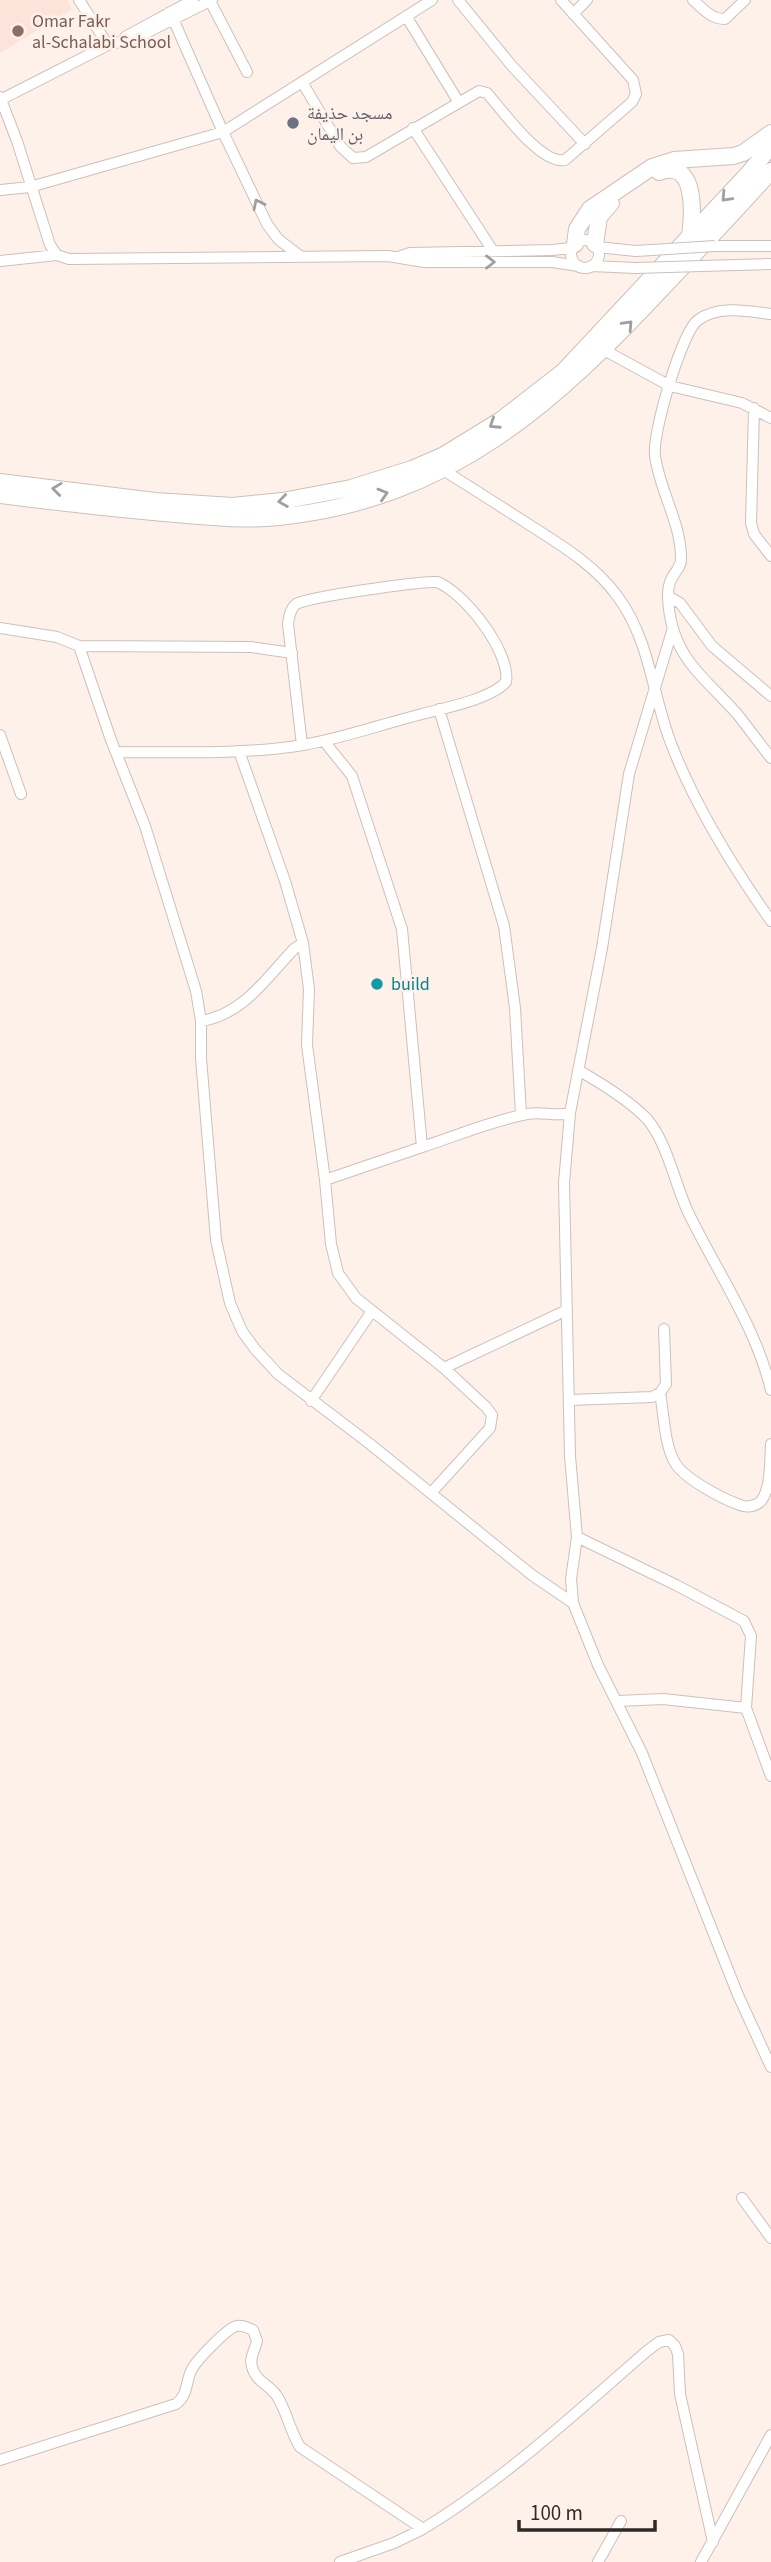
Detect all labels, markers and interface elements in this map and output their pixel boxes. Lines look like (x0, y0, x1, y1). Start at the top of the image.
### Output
place label: Omar Fakr al-Schalabi School (32, 9, 171, 55)
marker: Omar Fakr al-Schalabi School (10, 23, 26, 39)
place label: مسجد حذيفة بن اليمان (307, 101, 393, 147)
marker: مسجد حذيفة بن اليمان (285, 115, 301, 131)
one-way arrow (722, 189, 735, 202)
one-way arrow (252, 199, 266, 211)
one-way arrow (485, 254, 496, 270)
one-way arrow (619, 320, 632, 333)
one-way arrow (489, 416, 502, 429)
one-way arrow (51, 481, 62, 496)
one-way arrow (376, 488, 388, 503)
one-way arrow (277, 493, 289, 508)
place label: build (391, 972, 430, 997)
marker: build (369, 976, 385, 992)
scale bar (519, 2488, 656, 2532)
text: 100 m (530, 2498, 583, 2528)

